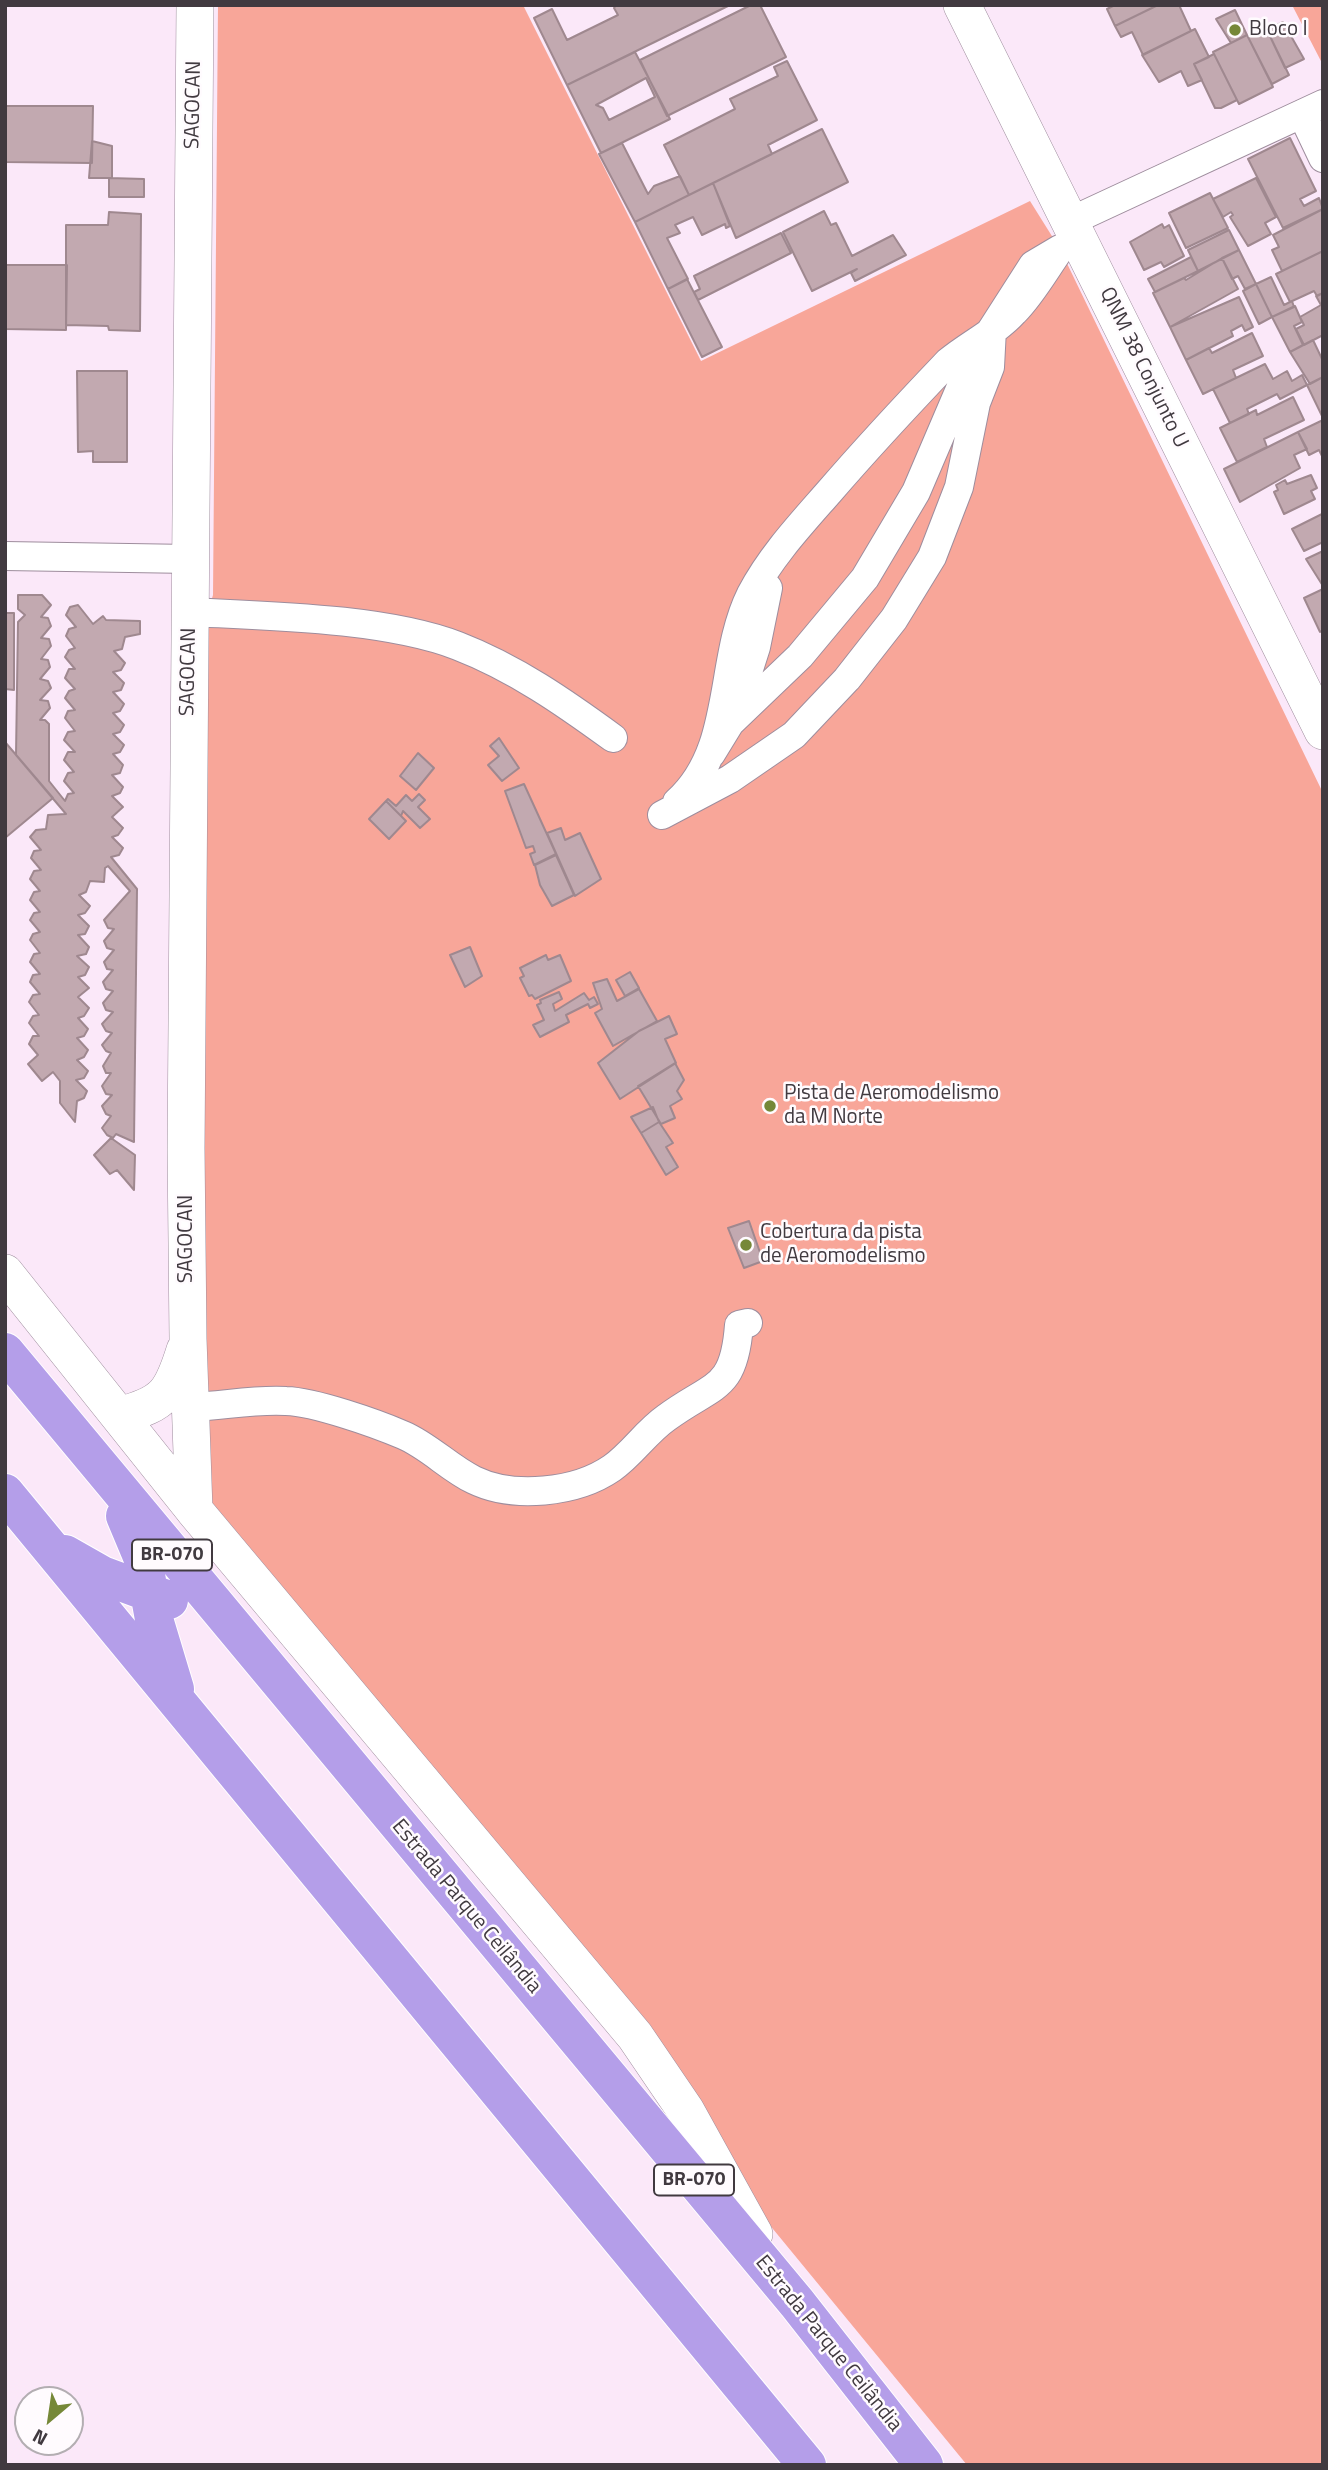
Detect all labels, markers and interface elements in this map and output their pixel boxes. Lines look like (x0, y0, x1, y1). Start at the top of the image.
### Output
place label: Bloco I (1249, 17, 1308, 43)
marker: Bloco I (1227, 22, 1243, 38)
street label: SAGOCAN (181, 61, 207, 149)
street label: QNM 38 Conjunto U (1093, 284, 1193, 452)
street label: SAGOCAN (176, 628, 202, 716)
place label: Pista de Aeromodelismo da M Norte (784, 1081, 999, 1131)
marker: Pista de Aeromodelismo da M Norte (762, 1098, 778, 1114)
street label: SAGOCAN (174, 1195, 200, 1283)
place label: Cobertura da pista de Aeromodelismo (760, 1220, 926, 1270)
marker: Cobertura da pista de Aeromodelismo (738, 1237, 754, 1253)
road number: BR-070 (132, 1540, 212, 1570)
street label: Estrada Parque Ceilândia (386, 1815, 546, 1999)
road number: BR-070 (654, 2164, 734, 2196)
street label: Estrada Parque Ceilândia (749, 2251, 907, 2437)
north arrow (14, 2386, 84, 2456)
text: N (27, 2422, 52, 2454)

